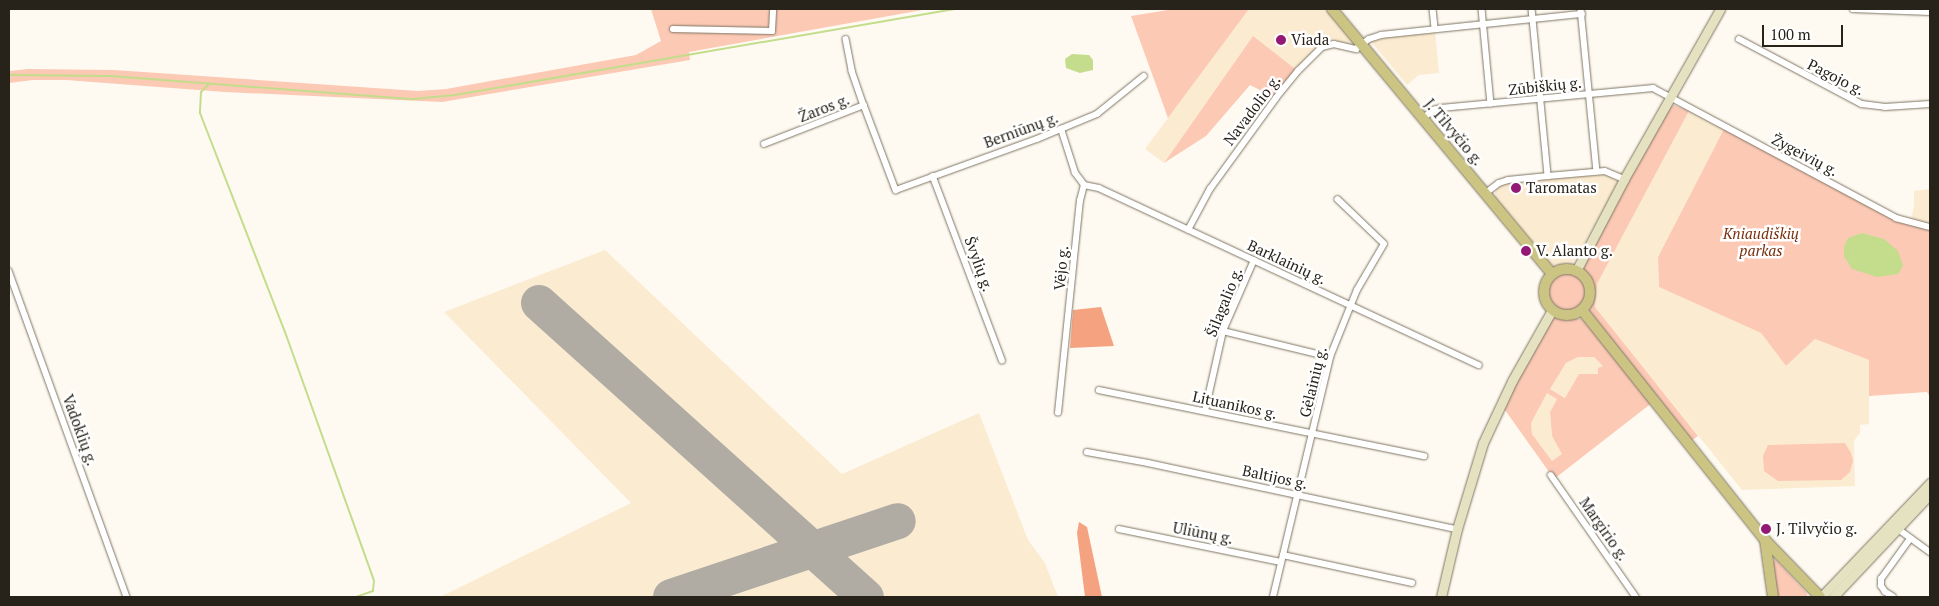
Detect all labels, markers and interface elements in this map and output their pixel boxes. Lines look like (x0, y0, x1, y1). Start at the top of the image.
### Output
scale bar (1764, 15, 1845, 47)
text: 100 m (1770, 24, 1811, 44)
place label: Viada (1291, 31, 1329, 49)
marker: Viada (1275, 34, 1287, 46)
street label: Pagojo g. (1805, 55, 1867, 99)
street label: Navadolio g. (1220, 71, 1284, 149)
street label: Zūbiškių g. (1507, 73, 1583, 99)
street label: Žaros g. (796, 90, 852, 126)
street label: J. Tilvyčio g. (1421, 95, 1487, 169)
street label: Berniūnų g. (981, 108, 1061, 152)
street label: Žygeivių g. (1769, 130, 1841, 180)
place label: Taromatas (1526, 179, 1597, 197)
marker: Taromatas (1510, 182, 1522, 194)
park label: Kniaudiškių parkas (1723, 224, 1799, 259)
street label: Švylių g. (961, 234, 997, 294)
street label: Barklainių g. (1245, 236, 1329, 288)
place label: V. Alanto g. (1536, 242, 1614, 260)
street label: Vėjo g. (1050, 245, 1072, 291)
marker: V. Alanto g. (1520, 245, 1532, 257)
street label: Šilagalio g. (1202, 265, 1246, 339)
street label: Gėlainių g. (1296, 345, 1330, 419)
street label: Lituanikos g. (1191, 387, 1279, 423)
street label: Vadoklių g. (59, 392, 101, 468)
street label: Baltijos g. (1241, 461, 1309, 493)
street label: Margirio g. (1576, 494, 1632, 564)
street label: Uliūnų g. (1171, 518, 1235, 548)
place label: J. Tilvyčio g. (1776, 520, 1858, 538)
marker: J. Tilvyčio g. (1760, 523, 1772, 535)

